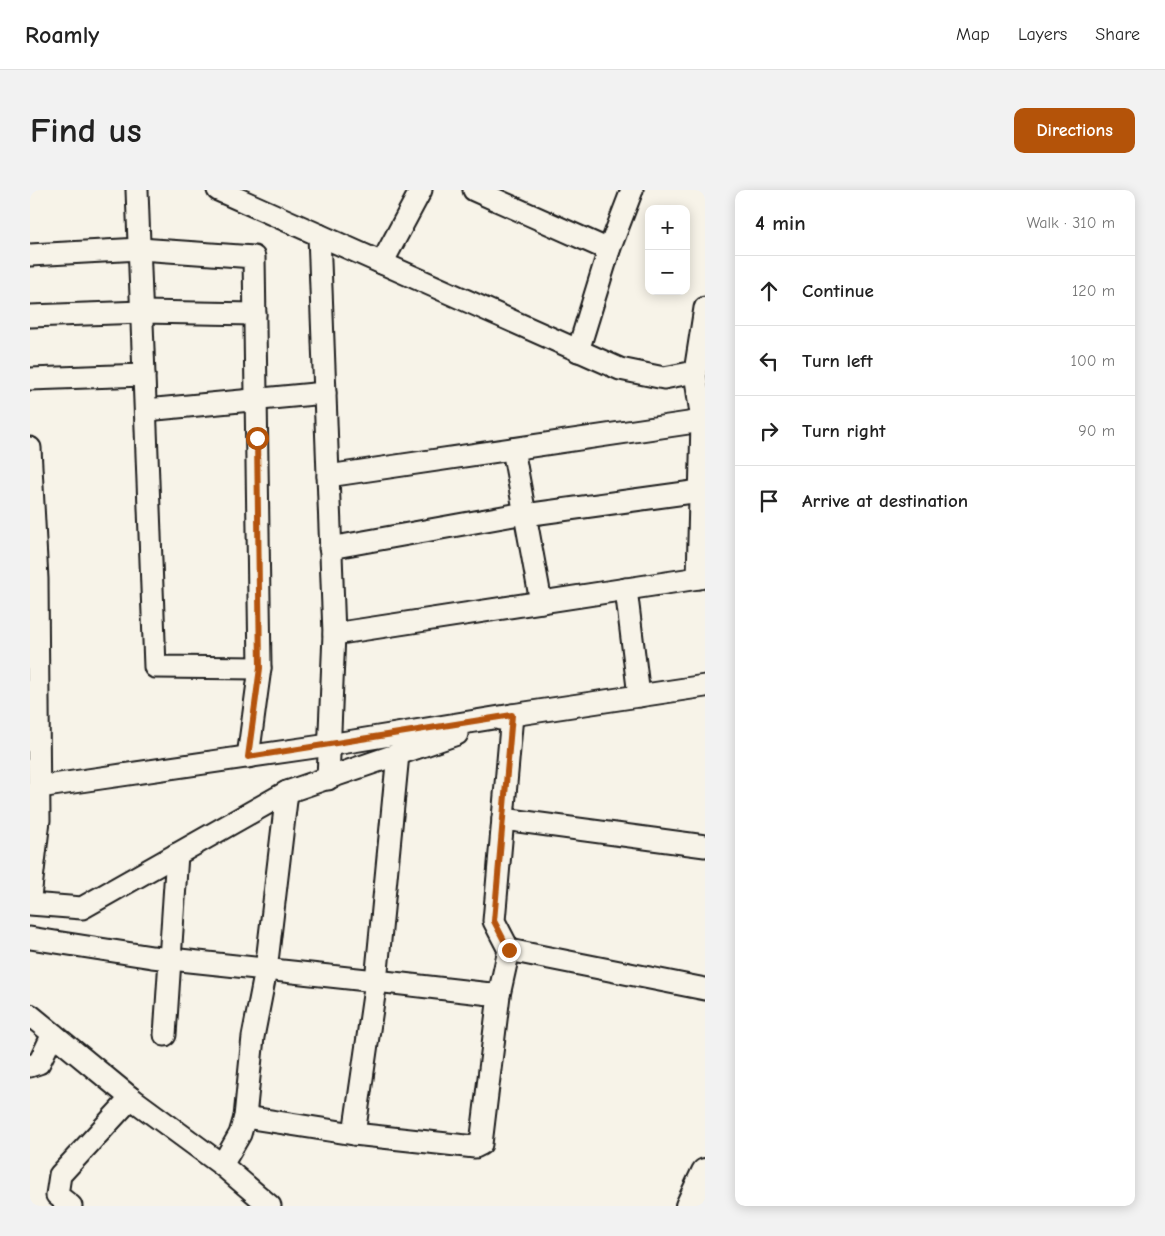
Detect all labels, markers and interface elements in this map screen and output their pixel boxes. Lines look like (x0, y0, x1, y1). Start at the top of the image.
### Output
text: Roamly (25, 21, 99, 49)
text: Map (956, 24, 990, 45)
text: Layers (1018, 24, 1067, 45)
text: Share (1095, 24, 1140, 45)
button: Directions (1014, 108, 1135, 153)
text: Find us (30, 110, 142, 151)
map controls (645, 205, 690, 295)
button: + (645, 205, 690, 250)
text: 4 min (755, 211, 806, 235)
text: Walk · 310 m (1026, 214, 1115, 232)
button: − (645, 250, 690, 295)
icon: ahead (755, 277, 783, 305)
text: Continue (802, 280, 874, 302)
text: 120 m (1072, 282, 1115, 300)
icon: left (755, 347, 783, 375)
text: Turn left (802, 350, 873, 372)
text: 100 m (1071, 352, 1115, 370)
icon: right (755, 417, 783, 445)
text: Turn right (802, 420, 886, 442)
text: 90 m (1078, 422, 1115, 440)
route start (246, 427, 269, 450)
icon: arrive (755, 487, 783, 515)
text: Arrive at destination (802, 490, 968, 512)
route end (498, 939, 521, 962)

